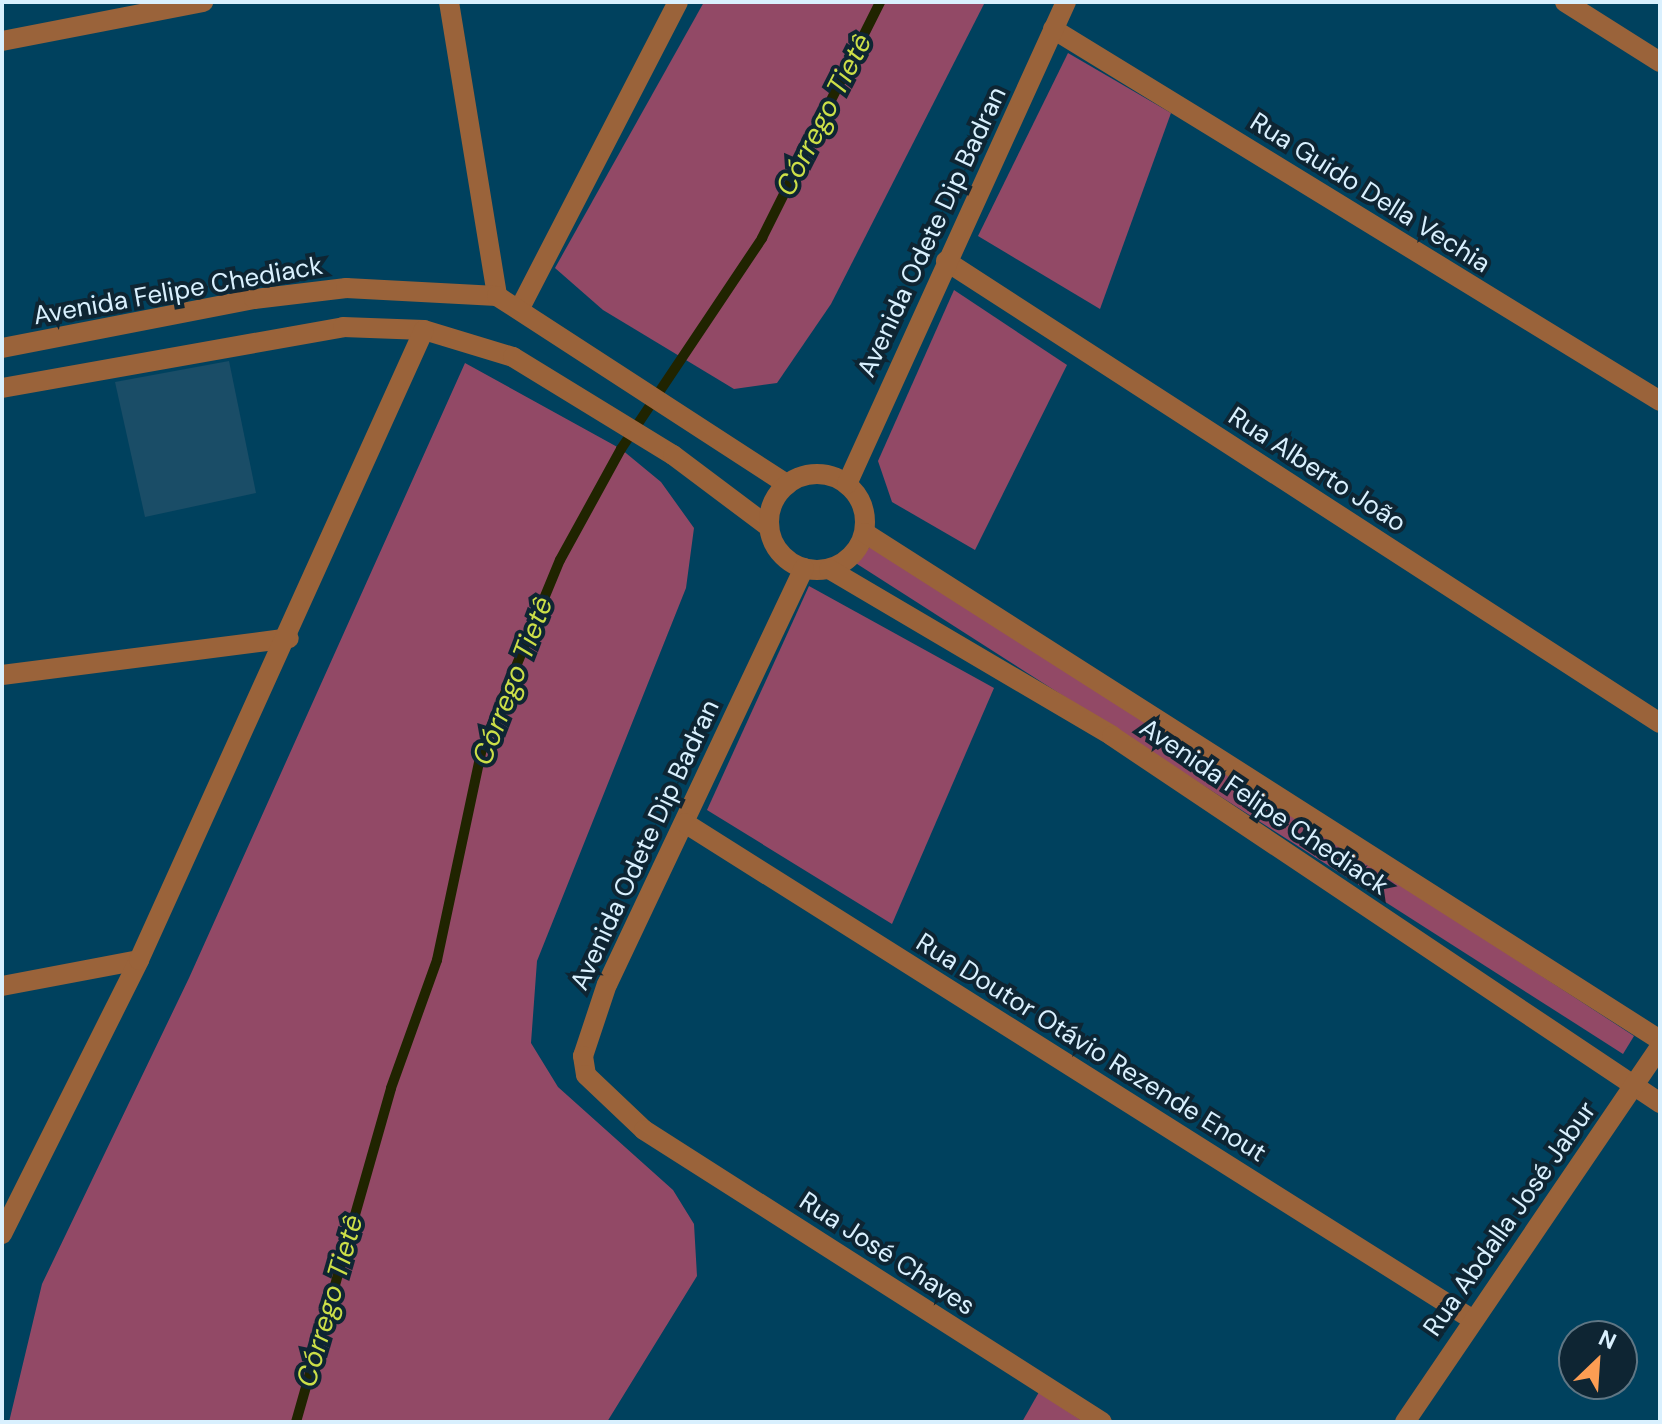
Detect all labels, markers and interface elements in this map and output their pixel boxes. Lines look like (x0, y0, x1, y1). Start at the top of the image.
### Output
water label: Córrego Tietê (769, 28, 879, 202)
street label: Avenida Odete Dip Badran (851, 82, 1013, 382)
street label: Rua Guido Della Vechia (1244, 106, 1496, 280)
street label: Avenida Felipe Chediack (31, 250, 325, 332)
street label: Rua Alberto João (1222, 401, 1412, 539)
water label: Córrego Tietê (466, 592, 560, 770)
street label: Avenida Odete Dip Badran (564, 695, 726, 995)
street label: Avenida Felipe Chediack (1134, 712, 1394, 902)
street label: Rua Doutor Otávio Rezende Enout (910, 927, 1272, 1169)
street label: Rua Abdalla José Jabur (1417, 1096, 1603, 1342)
street label: Rua José Chaves (794, 1186, 980, 1322)
water label: Córrego Tietê (289, 1211, 371, 1391)
north arrow (1558, 1320, 1638, 1400)
text: N (1594, 1323, 1621, 1356)

